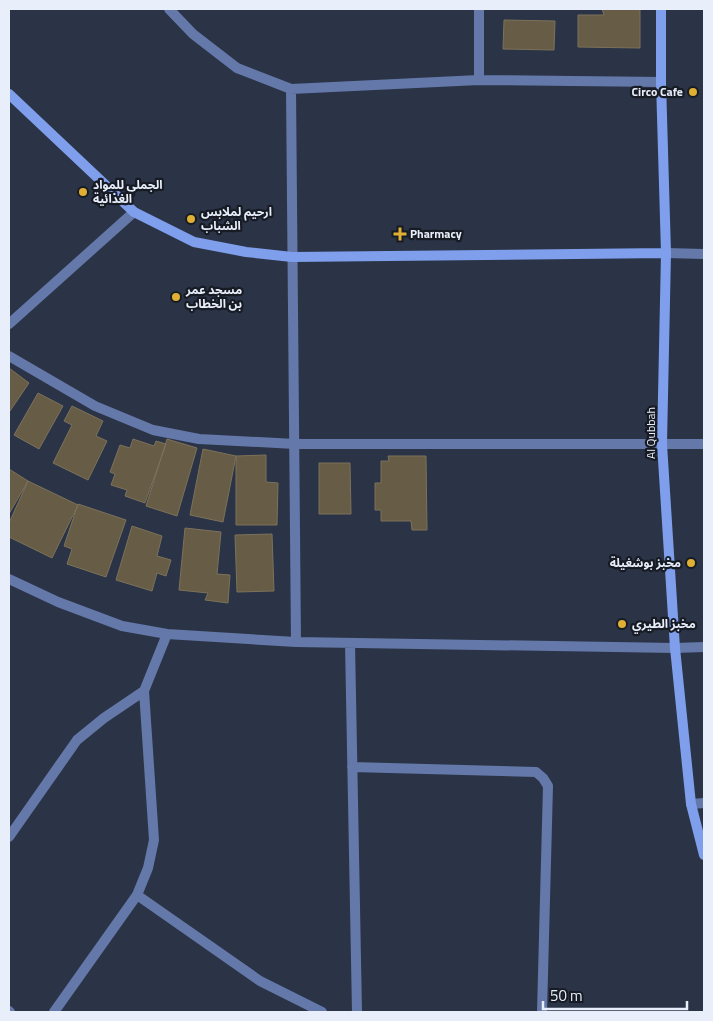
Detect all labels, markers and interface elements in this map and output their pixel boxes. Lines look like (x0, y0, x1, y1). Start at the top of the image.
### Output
place label: Circo Cafe (632, 82, 683, 101)
marker: Circo Cafe (687, 86, 699, 98)
place label: الجملي للمواد الغذائية (93, 175, 163, 208)
marker: الجملي للمواد الغذائية (77, 186, 89, 198)
place label: ارحيم لملابس الشباب (201, 202, 272, 235)
marker: ارحيم لملابس الشباب (185, 213, 197, 225)
place label: Pharmacy (410, 224, 462, 243)
marker: Pharmacy (394, 228, 406, 240)
place label: مسجد عمر بن الخطاب (185, 280, 242, 313)
marker: مسجد عمر بن الخطاب (170, 291, 182, 303)
street label: Al Qubbah (641, 407, 660, 459)
place label: مخبز بوشغيلة (610, 553, 681, 572)
marker: مخبز بوشغيلة (685, 557, 697, 569)
place label: مخبز الطيري (632, 614, 696, 634)
marker: مخبز الطيري (616, 618, 628, 630)
scale bar (543, 978, 687, 1010)
text: 50 m (550, 984, 583, 1007)

